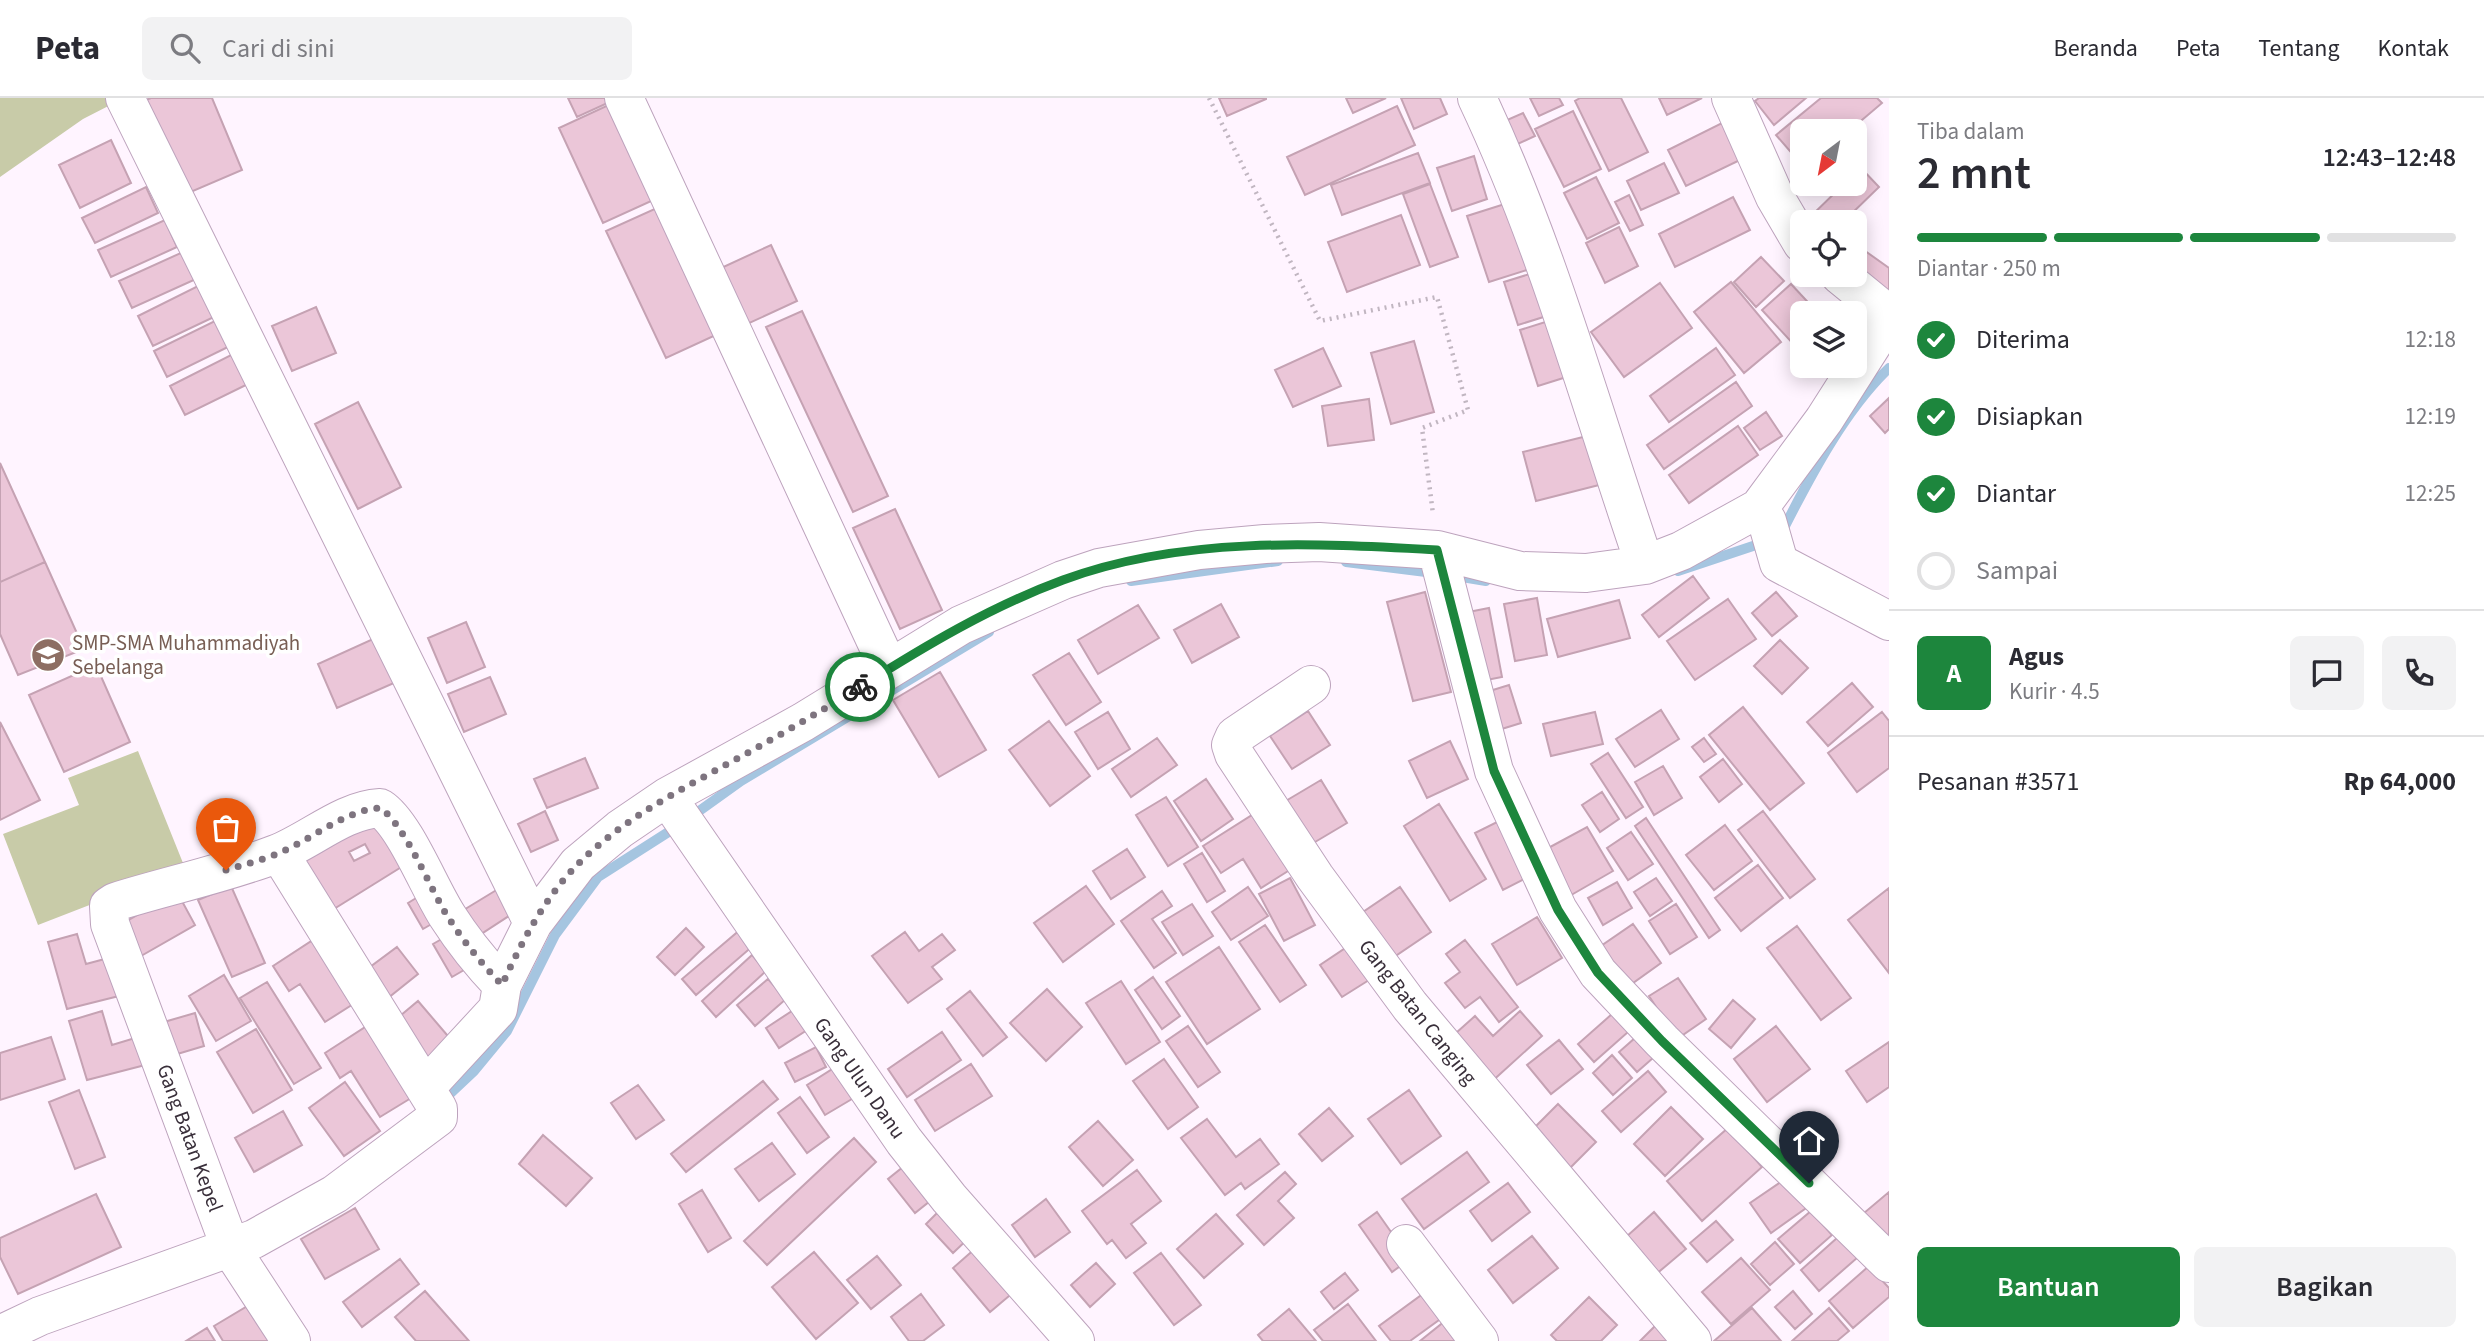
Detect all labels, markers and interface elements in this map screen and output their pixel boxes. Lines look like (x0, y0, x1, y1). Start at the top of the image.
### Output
search box (142, 17, 632, 80)
text: Peta (35, 25, 100, 72)
icon: search (166, 29, 204, 67)
text: Cari di sini (222, 30, 335, 67)
text: Beranda (2054, 31, 2138, 66)
text: Peta (2176, 31, 2220, 66)
text: Tentang (2258, 31, 2340, 66)
text: Kontak (2378, 31, 2449, 66)
text: Tiba dalam (1917, 115, 2024, 148)
north arrow (1790, 119, 1867, 196)
map controls (1790, 119, 1867, 378)
text: 12:43–12:48 (2323, 139, 2456, 176)
text: 2 mnt (1917, 141, 2031, 206)
button: locate (1790, 210, 1867, 287)
text: Diantar · 250 m (1917, 252, 2061, 285)
button: layers (1790, 301, 1867, 378)
icon: check (1917, 321, 1955, 359)
text: Diterima (1976, 321, 2070, 358)
text: 12:18 (2405, 323, 2456, 356)
icon: check (1917, 398, 1955, 436)
text: Disiapkan (1976, 398, 2083, 435)
text: 12:19 (2405, 400, 2456, 433)
icon: check (1917, 475, 1955, 513)
text: Diantar (1976, 475, 2056, 512)
text: 12:25 (2405, 477, 2456, 510)
text: Sampai (1976, 552, 2058, 589)
place label: SMP-SMA Muhammadiyah Sebelanga (72, 628, 300, 682)
school or university icon: SMP-SMA Muhammadiyah Sebelanga (29, 636, 67, 674)
button: chat (2290, 636, 2364, 710)
button: phone (2382, 636, 2456, 710)
text: Agus (2009, 638, 2064, 675)
courier (825, 652, 895, 722)
text: A (1947, 655, 1961, 692)
icon: bike (841, 668, 879, 706)
text: Kurir · 4.5 (2009, 675, 2100, 708)
text: Pesanan #3571 (1917, 763, 2079, 800)
text: Rp 64,000 (2344, 763, 2456, 800)
pin (196, 798, 256, 870)
icon: bag (207, 809, 245, 847)
street label: Gang Batan Canging (1352, 933, 1485, 1091)
street label: Gang Ulun Danu (807, 1011, 913, 1145)
street label: Gang Batan Kepel (149, 1060, 231, 1216)
pin (1779, 1111, 1839, 1183)
icon: home (1790, 1122, 1828, 1160)
button: Bantuan (1917, 1247, 2180, 1327)
button: Bagikan (2194, 1247, 2456, 1327)

